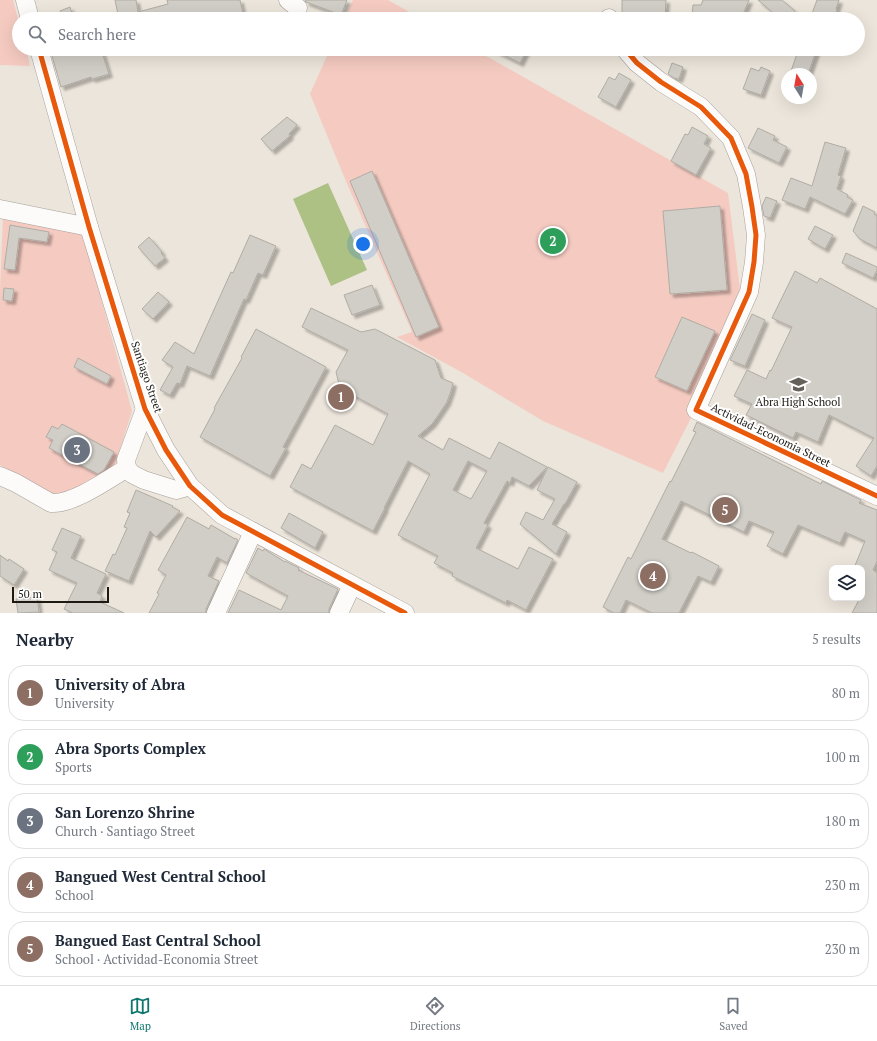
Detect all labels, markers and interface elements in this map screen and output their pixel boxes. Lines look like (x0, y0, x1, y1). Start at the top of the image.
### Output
search box (12, 12, 865, 56)
icon: search (26, 23, 48, 45)
text: Search here (58, 24, 136, 44)
north arrow (781, 68, 817, 104)
pin: 2 (540, 226, 566, 256)
your location (353, 234, 373, 254)
street label: Santiago Street (128, 339, 166, 415)
school or university icon: Abra High School (788, 374, 808, 394)
pin: 1 (328, 382, 354, 412)
place label: Abra High School (755, 395, 841, 409)
street label: Actividad-Economia Street (709, 400, 833, 470)
pin: 3 (64, 435, 90, 465)
pin: 5 (712, 495, 738, 525)
pin: 4 (640, 561, 666, 591)
map controls (829, 565, 865, 601)
button: layers (829, 565, 865, 601)
scale bar (12, 585, 109, 604)
text: 50 m (18, 587, 42, 601)
text: Nearby (16, 628, 74, 651)
text: 5 results (812, 630, 861, 648)
text: University of Abra (55, 674, 185, 694)
text: 1 (26, 684, 34, 702)
text: 80 m (832, 684, 860, 702)
text: University (55, 694, 114, 712)
text: Abra Sports Complex (55, 738, 206, 758)
text: 2 (26, 748, 34, 766)
text: 100 m (825, 748, 860, 766)
text: Sports (55, 758, 92, 776)
text: San Lorenzo Shrine (55, 802, 195, 822)
text: 3 (26, 812, 34, 830)
text: 180 m (825, 812, 860, 830)
text: Church · Santiago Street (55, 822, 195, 840)
text: Bangued West Central School (55, 866, 266, 886)
text: 4 (26, 876, 34, 894)
text: 230 m (825, 876, 860, 894)
text: School (55, 886, 94, 904)
text: Bangued East Central School (55, 930, 261, 950)
text: 5 (26, 940, 34, 958)
text: 230 m (825, 940, 860, 958)
text: School · Actividad-Economia Street (55, 950, 258, 968)
tab: Map (129, 995, 151, 1033)
tab: Directions (410, 995, 461, 1033)
tab: Saved (719, 995, 748, 1033)

